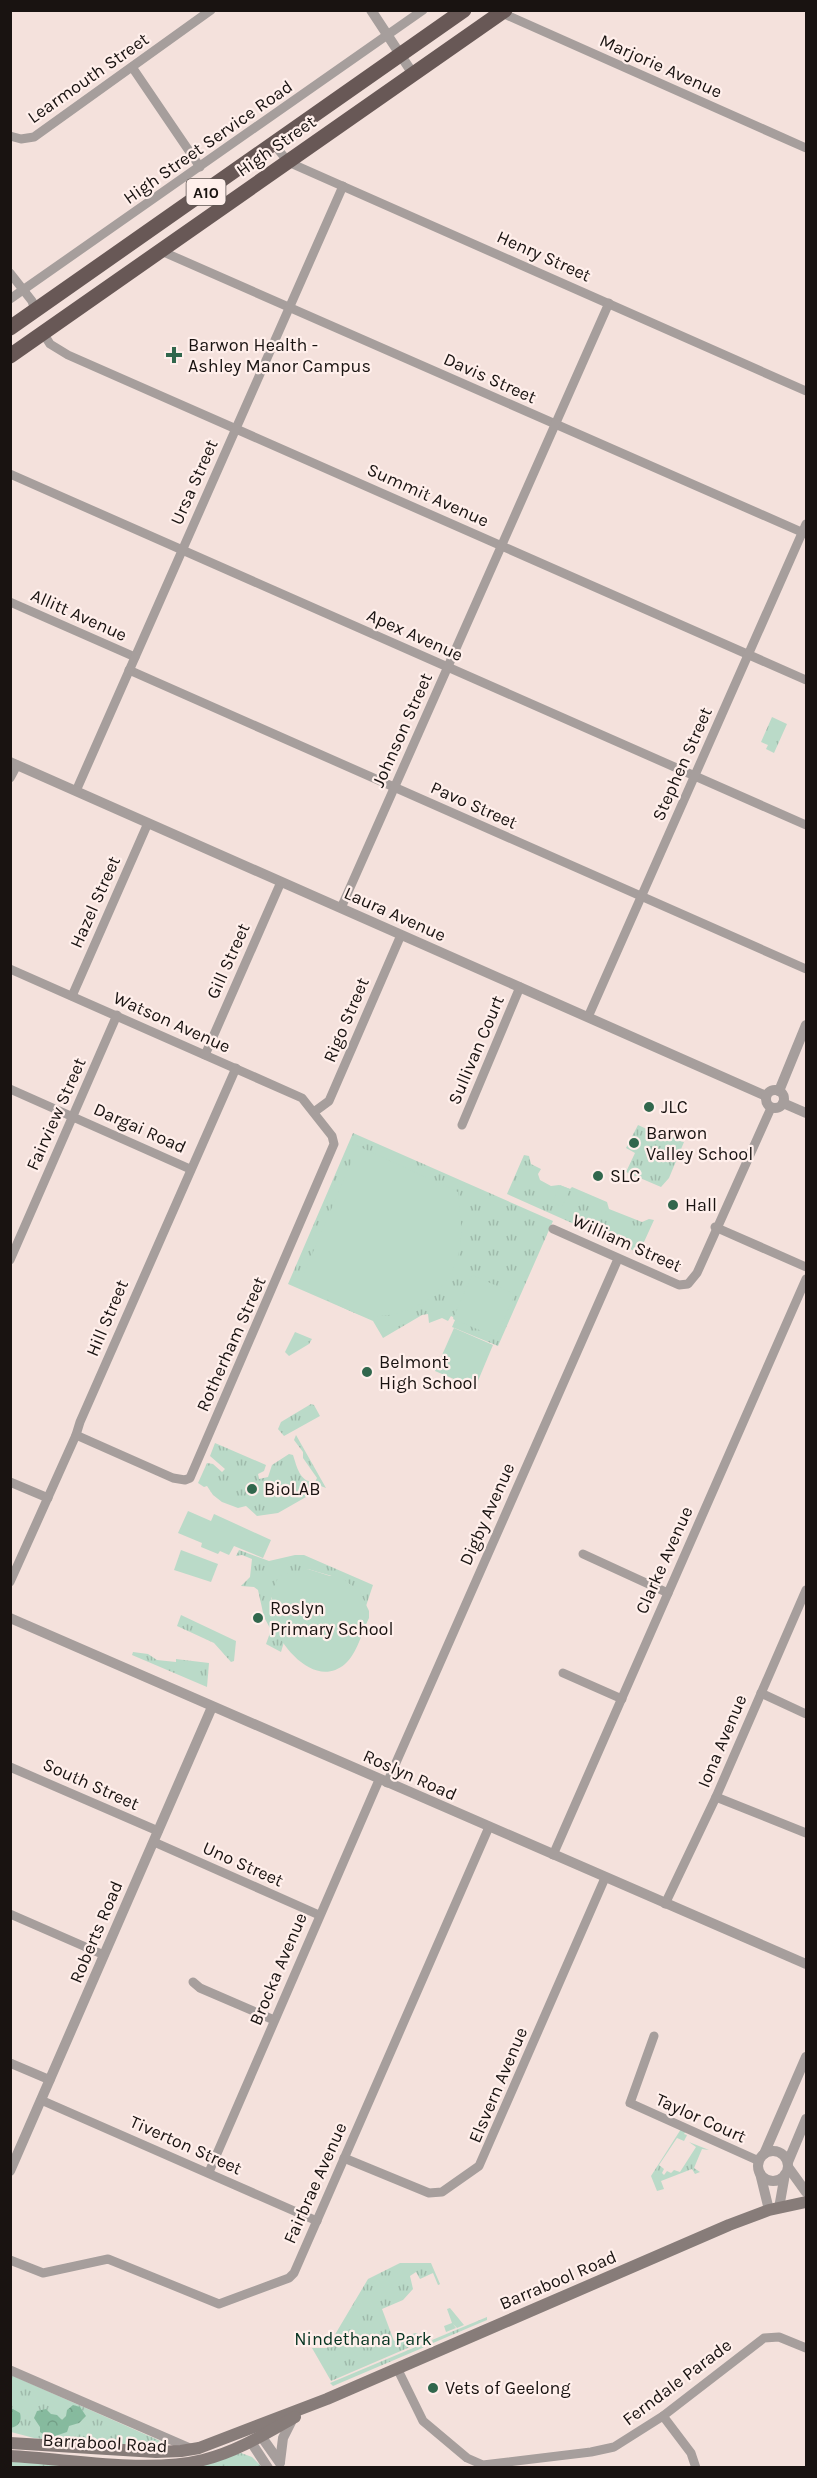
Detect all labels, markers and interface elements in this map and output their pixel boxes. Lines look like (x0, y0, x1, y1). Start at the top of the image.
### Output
street label: Learmouth Street (23, 28, 153, 128)
street label: Marjorie Avenue (596, 29, 726, 103)
street label: High Street Service Road (119, 75, 297, 209)
street label: High Street (232, 111, 320, 181)
road number: A10 (186, 179, 226, 205)
street label: Henry Street (494, 225, 595, 287)
place label: Barwon Health - Ashley Manor Campus (188, 334, 371, 377)
marker: Barwon Health - Ashley Manor Campus (165, 346, 183, 364)
street label: Davis Street (440, 348, 540, 408)
street label: Ursa Street (165, 436, 223, 528)
street label: Summit Avenue (364, 458, 492, 532)
street label: Allitt Avenue (28, 584, 130, 646)
street label: Apex Avenue (364, 604, 466, 666)
street label: Johnson Street (367, 669, 437, 791)
street label: Stephen Street (647, 704, 717, 824)
street label: Pavo Street (427, 776, 521, 834)
street label: Hazel Street (65, 852, 125, 951)
street label: Laura Avenue (341, 882, 449, 946)
street label: Gill Street (202, 919, 255, 1002)
street label: Rigo Street (318, 974, 374, 1066)
street label: Watson Avenue (110, 986, 234, 1058)
street label: Sullivan Court (443, 992, 509, 1108)
street label: Fairview Street (21, 1054, 91, 1174)
place label: JLC (661, 1096, 688, 1118)
street label: Dargai Road (90, 1098, 190, 1158)
marker: JLC (642, 1100, 656, 1114)
place label: Barwon Valley School (646, 1122, 753, 1165)
marker: Barwon Valley School (627, 1136, 641, 1150)
place label: SLC (610, 1165, 640, 1187)
marker: SLC (591, 1169, 605, 1183)
place label: Hall (685, 1194, 717, 1216)
marker: Hall (666, 1198, 680, 1212)
street label: William Street (569, 1209, 685, 1277)
street label: Rotherham Street (191, 1273, 271, 1415)
street label: Hill Street (81, 1276, 133, 1360)
place label: Belmont High School (379, 1351, 477, 1394)
marker: Belmont High School (360, 1365, 374, 1379)
street label: Digby Avenue (455, 1459, 519, 1569)
place label: BioLAB (264, 1478, 320, 1500)
marker: BioLAB (245, 1482, 259, 1496)
street label: Clarke Avenue (630, 1503, 698, 1617)
place label: Roslyn Primary School (270, 1597, 394, 1640)
marker: Roslyn Primary School (251, 1611, 265, 1625)
street label: Iona Avenue (692, 1691, 752, 1791)
street label: Roslyn Road (360, 1745, 460, 1805)
street label: South Street (40, 1753, 143, 1815)
street label: Uno Street (199, 1836, 287, 1892)
street label: Roberts Road (65, 1877, 127, 1987)
street label: Brocka Avenue (244, 1909, 312, 2029)
street label: Elsvern Avenue (464, 2024, 532, 2146)
street label: Taylor Court (652, 2088, 750, 2148)
street label: Tiverton Street (127, 2110, 246, 2180)
street label: Fairbrae Avenue (278, 2119, 352, 2247)
street label: Barrabool Road (496, 2245, 620, 2315)
park label: Nindethana Park (294, 2328, 432, 2350)
street label: Ferndale Parade (618, 2334, 736, 2430)
place label: Vets of Geelong (445, 2377, 571, 2399)
marker: Vets of Geelong (426, 2381, 440, 2395)
street label: Barrabool Road (42, 2429, 168, 2457)

